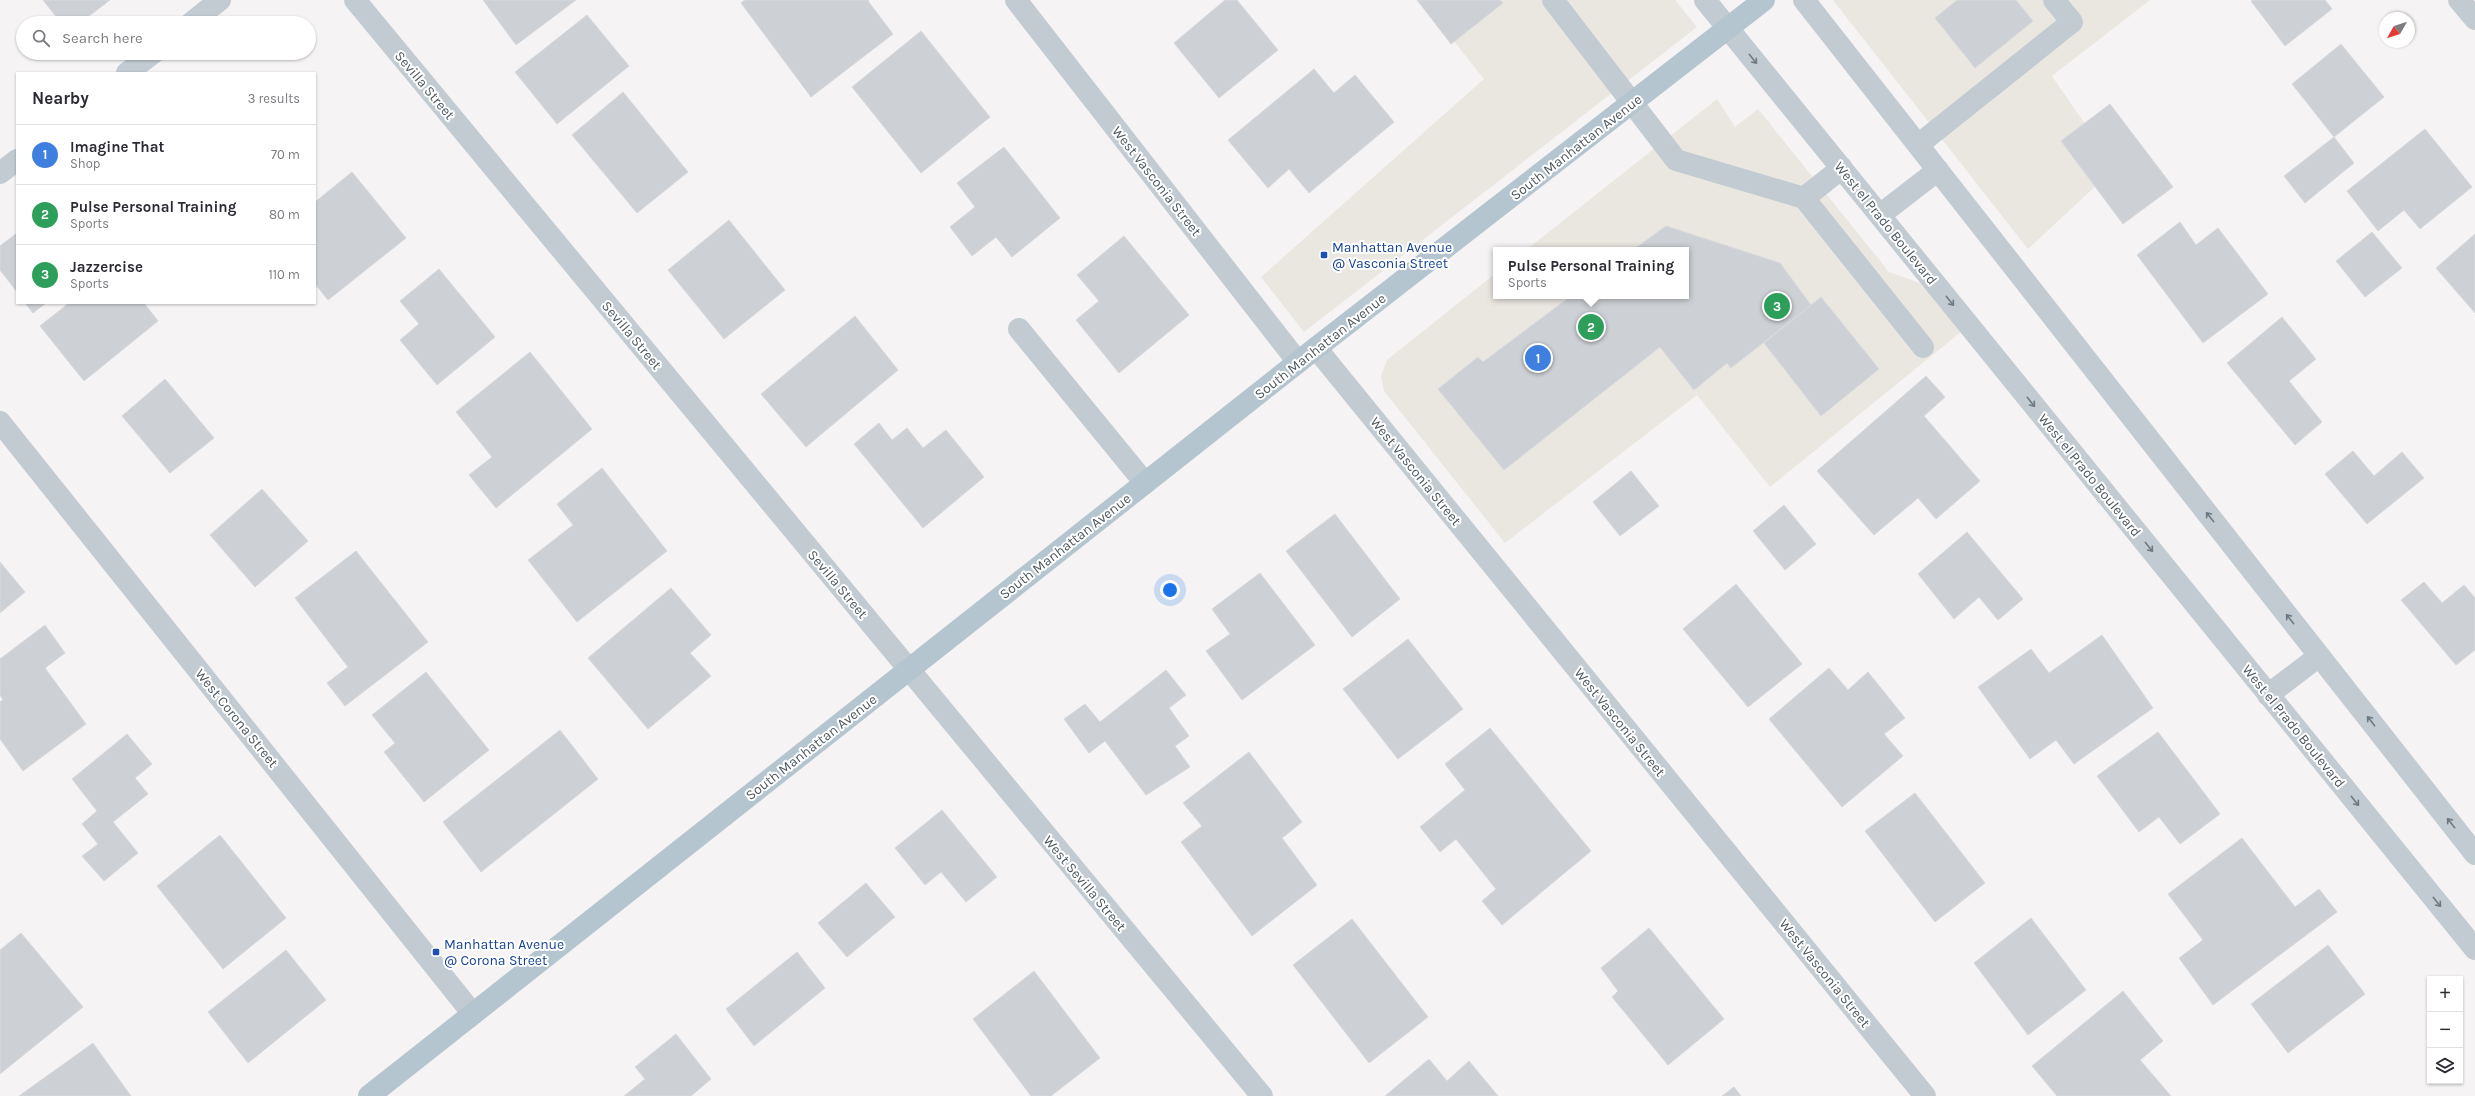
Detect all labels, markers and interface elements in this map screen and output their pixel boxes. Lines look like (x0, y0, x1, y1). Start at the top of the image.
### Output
north arrow (2379, 12, 2415, 48)
search box (16, 16, 316, 60)
icon: search (30, 27, 52, 49)
text: Search here (62, 29, 143, 47)
street label: Sevilla Street (391, 48, 458, 123)
one-way arrow (1749, 53, 1758, 64)
text: Nearby (32, 88, 89, 108)
text: 3 results (248, 91, 300, 106)
street label: South Manhattan Avenue (1507, 91, 1645, 204)
street label: West Vasconia Street (1108, 123, 1205, 240)
text: Imagine That (70, 138, 164, 156)
text: 1 (43, 147, 47, 162)
text: 70 m (271, 147, 300, 162)
text: Shop (70, 156, 100, 171)
street label: West el Prado Boulevard (1831, 158, 1941, 288)
text: Pulse Personal Training (70, 198, 236, 216)
text: 2 (41, 207, 49, 222)
text: 80 m (269, 207, 300, 222)
text: Sports (70, 216, 109, 231)
place label: Manhattan Avenue @ Vasconia Street (1332, 239, 1452, 272)
popup (1493, 247, 1689, 299)
marker: Manhattan Avenue @ Vasconia Street (1319, 250, 1329, 260)
text: Pulse Personal Training (1508, 257, 1674, 275)
text: Jazzercise (70, 258, 143, 276)
text: 3 (41, 267, 49, 282)
text: 110 m (268, 267, 300, 282)
text: Sports (1508, 275, 1547, 290)
text: Sports (70, 276, 109, 291)
street label: South Manhattan Avenue (1251, 290, 1389, 403)
pin: 3 (1764, 291, 1790, 321)
one-way arrow (1945, 296, 1954, 306)
street label: Sevilla Street (598, 298, 665, 373)
pin: 2 (1578, 312, 1604, 342)
pin: 1 (1525, 343, 1551, 373)
one-way arrow (2027, 397, 2036, 408)
street label: West el Prado Boulevard (2035, 410, 2145, 540)
street label: West Vasconia Street (1367, 414, 1465, 529)
street label: South Manhattan Avenue (996, 490, 1134, 603)
one-way arrow (2206, 511, 2214, 522)
one-way arrow (2144, 541, 2153, 552)
street label: Sevilla Street (804, 547, 871, 622)
your location (1160, 580, 1180, 600)
one-way arrow (2286, 613, 2295, 624)
street label: West el Prado Boulevard (2239, 661, 2349, 791)
street label: West Vasconia Street (1571, 665, 1669, 780)
street label: West Corona Street (192, 666, 282, 771)
street label: South Manhattan Avenue (742, 691, 880, 804)
one-way arrow (2366, 716, 2375, 727)
one-way arrow (2350, 795, 2359, 806)
one-way arrow (2447, 818, 2455, 829)
street label: West Sevilla Street (1040, 832, 1129, 935)
one-way arrow (2432, 896, 2441, 907)
street label: West Vasconia Street (1776, 916, 1874, 1031)
place label: Manhattan Avenue @ Corona Street (444, 936, 564, 969)
marker: Manhattan Avenue @ Corona Street (431, 947, 441, 957)
map controls (2427, 976, 2463, 1084)
button: + (2427, 976, 2463, 1012)
button: − (2427, 1012, 2463, 1048)
button: layers (2427, 1048, 2463, 1084)

